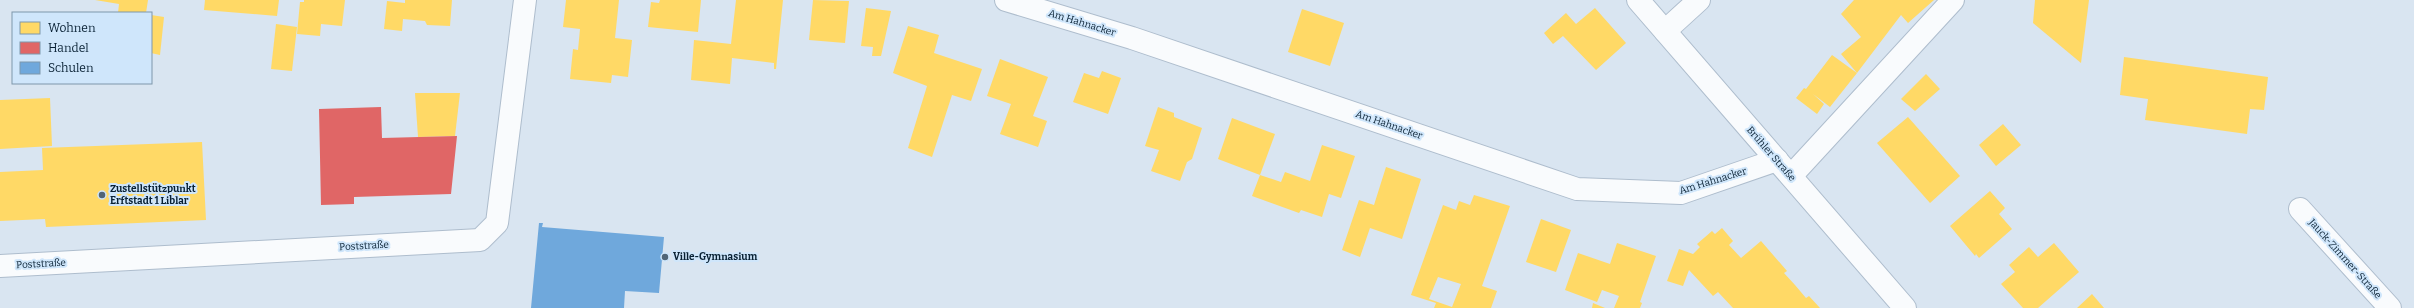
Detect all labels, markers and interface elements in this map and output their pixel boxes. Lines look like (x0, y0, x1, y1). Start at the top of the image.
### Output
street label: Am Hahnacker (1047, 7, 1118, 39)
legend (12, 12, 152, 84)
text: Wohnen (48, 21, 96, 35)
text: Handel (48, 41, 89, 55)
text: Schulen (48, 61, 94, 75)
street label: Am Hahnacker (1354, 108, 1425, 142)
street label: Brühler Straße (1744, 124, 1798, 184)
street label: Am Hahnacker (1678, 165, 1749, 197)
place label: Zustellstützpunkt Erftstadt 1 Liblar (110, 183, 196, 207)
marker: Zustellstützpunkt Erftstadt 1 Liblar (97, 190, 107, 200)
street label: Jauck-Zimmer-Straße (2305, 216, 2384, 301)
street label: Poststraße (339, 239, 389, 253)
place label: Ville-Gymnasium (673, 251, 758, 263)
marker: Ville-Gymnasium (660, 252, 670, 262)
street label: Poststraße (16, 257, 66, 271)

